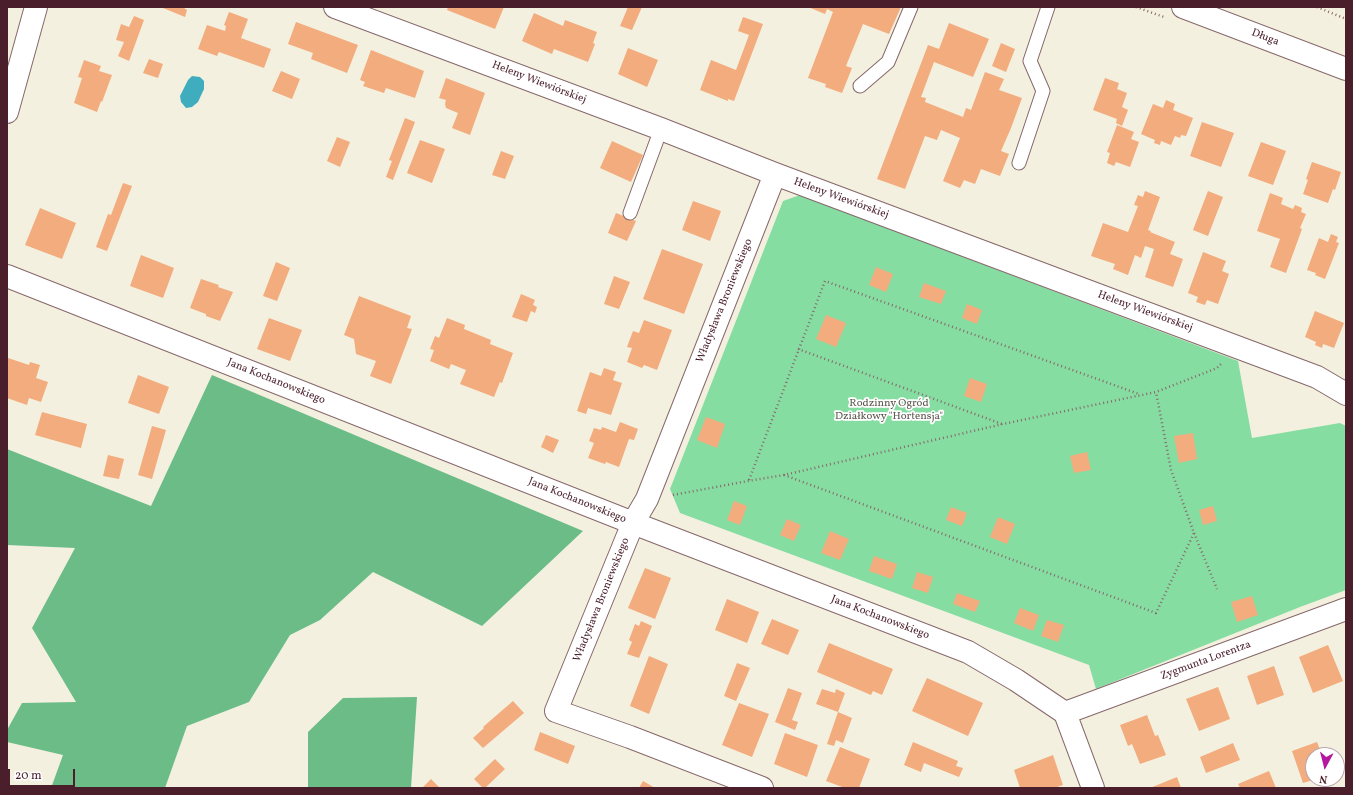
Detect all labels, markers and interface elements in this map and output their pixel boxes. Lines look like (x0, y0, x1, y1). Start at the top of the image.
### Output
street label: Długa (1249, 27, 1281, 49)
street label: Heleny Wiewiórskiej (490, 59, 588, 107)
street label: Heleny Wiewiórskiej (792, 176, 890, 222)
street label: Władysława Broniewskiego (694, 237, 756, 365)
street label: Heleny Wiewiórskiej (1096, 289, 1194, 335)
street label: Jana Kochanowskiego (225, 356, 327, 408)
park label: Rodzinny Ogród Działkowy "Hortensja" (835, 397, 943, 423)
street label: Jana Kochanowskiego (526, 475, 628, 527)
street label: Władysława Broniewskiego (571, 536, 633, 664)
street label: Jana Kochanowskiego (829, 593, 931, 643)
street label: Zygmunta Lorentza (1159, 639, 1253, 683)
north arrow (1305, 747, 1345, 787)
scale bar (10, 761, 77, 787)
text: 20 m (15, 768, 42, 784)
text: N (1319, 770, 1328, 786)

